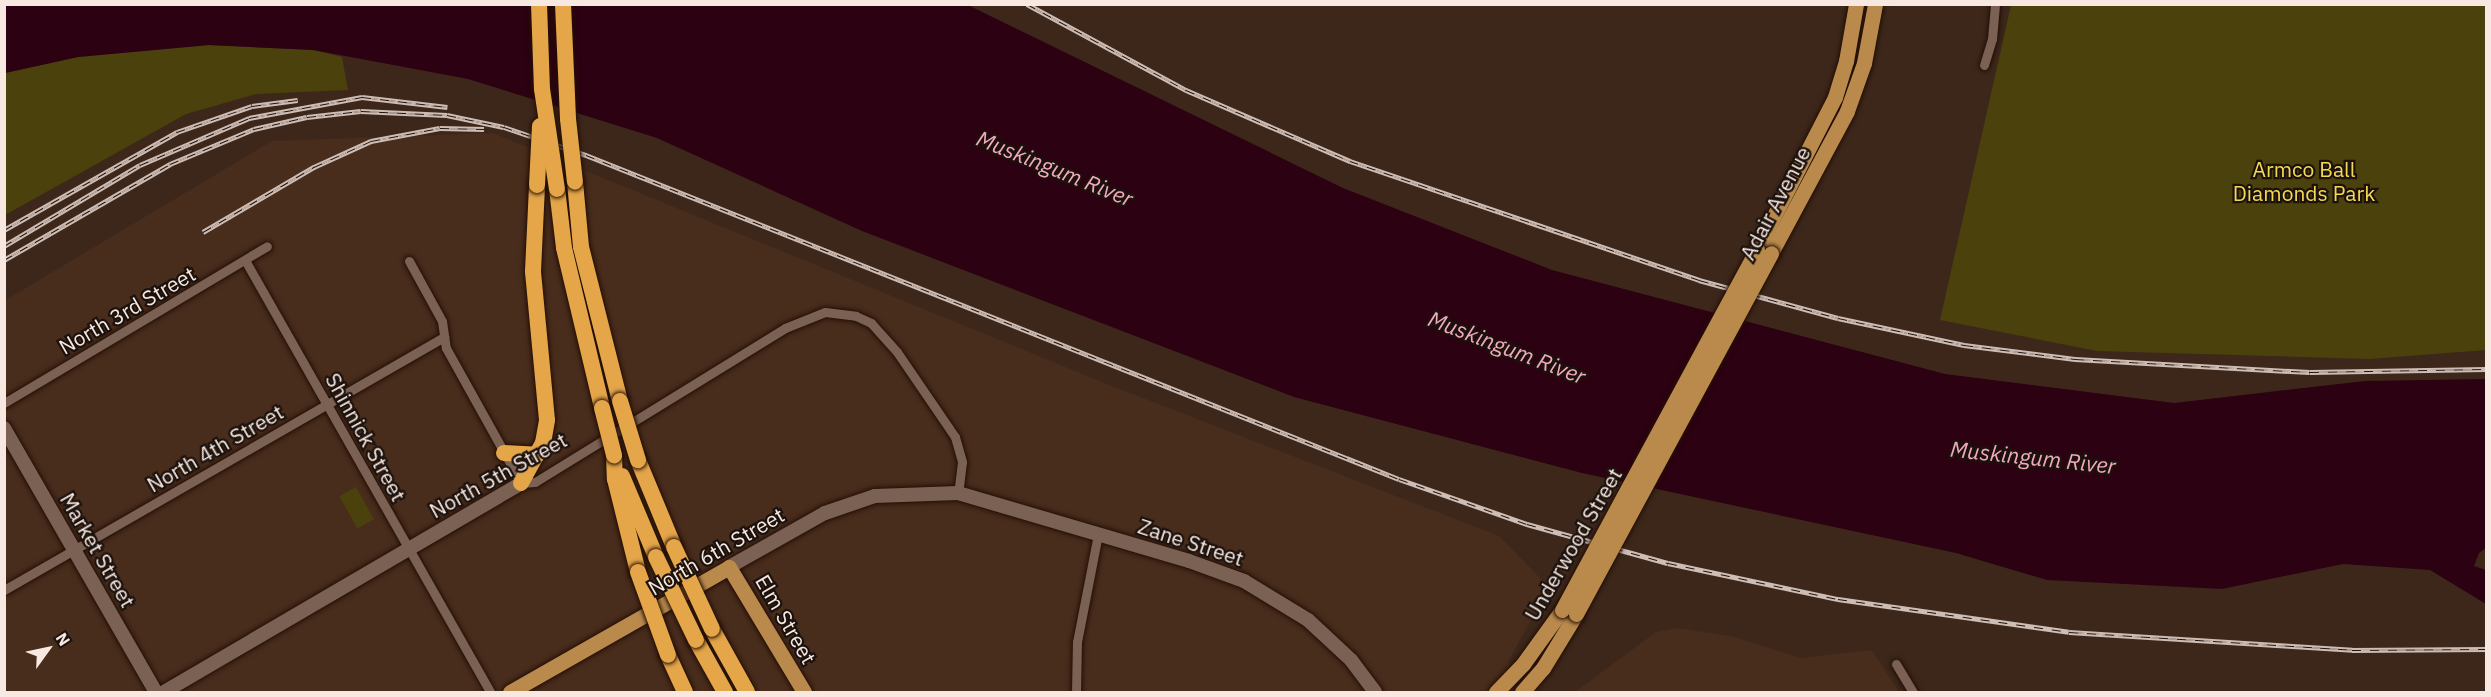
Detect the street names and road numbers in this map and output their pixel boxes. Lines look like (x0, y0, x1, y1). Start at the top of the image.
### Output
street label: Adair Avenue (1735, 142, 1815, 264)
street label: North 3rd Street (54, 261, 200, 359)
street label: Shinnick Street (320, 368, 412, 506)
street label: North 4th Street (142, 399, 288, 497)
street label: North 5th Street (425, 427, 571, 523)
street label: Underwood Street (1519, 463, 1627, 625)
street label: Market Street (55, 488, 141, 612)
street label: North 6th Street (643, 502, 789, 600)
street label: Zane Street (1135, 513, 1247, 571)
street label: Elm Street (750, 570, 822, 668)

